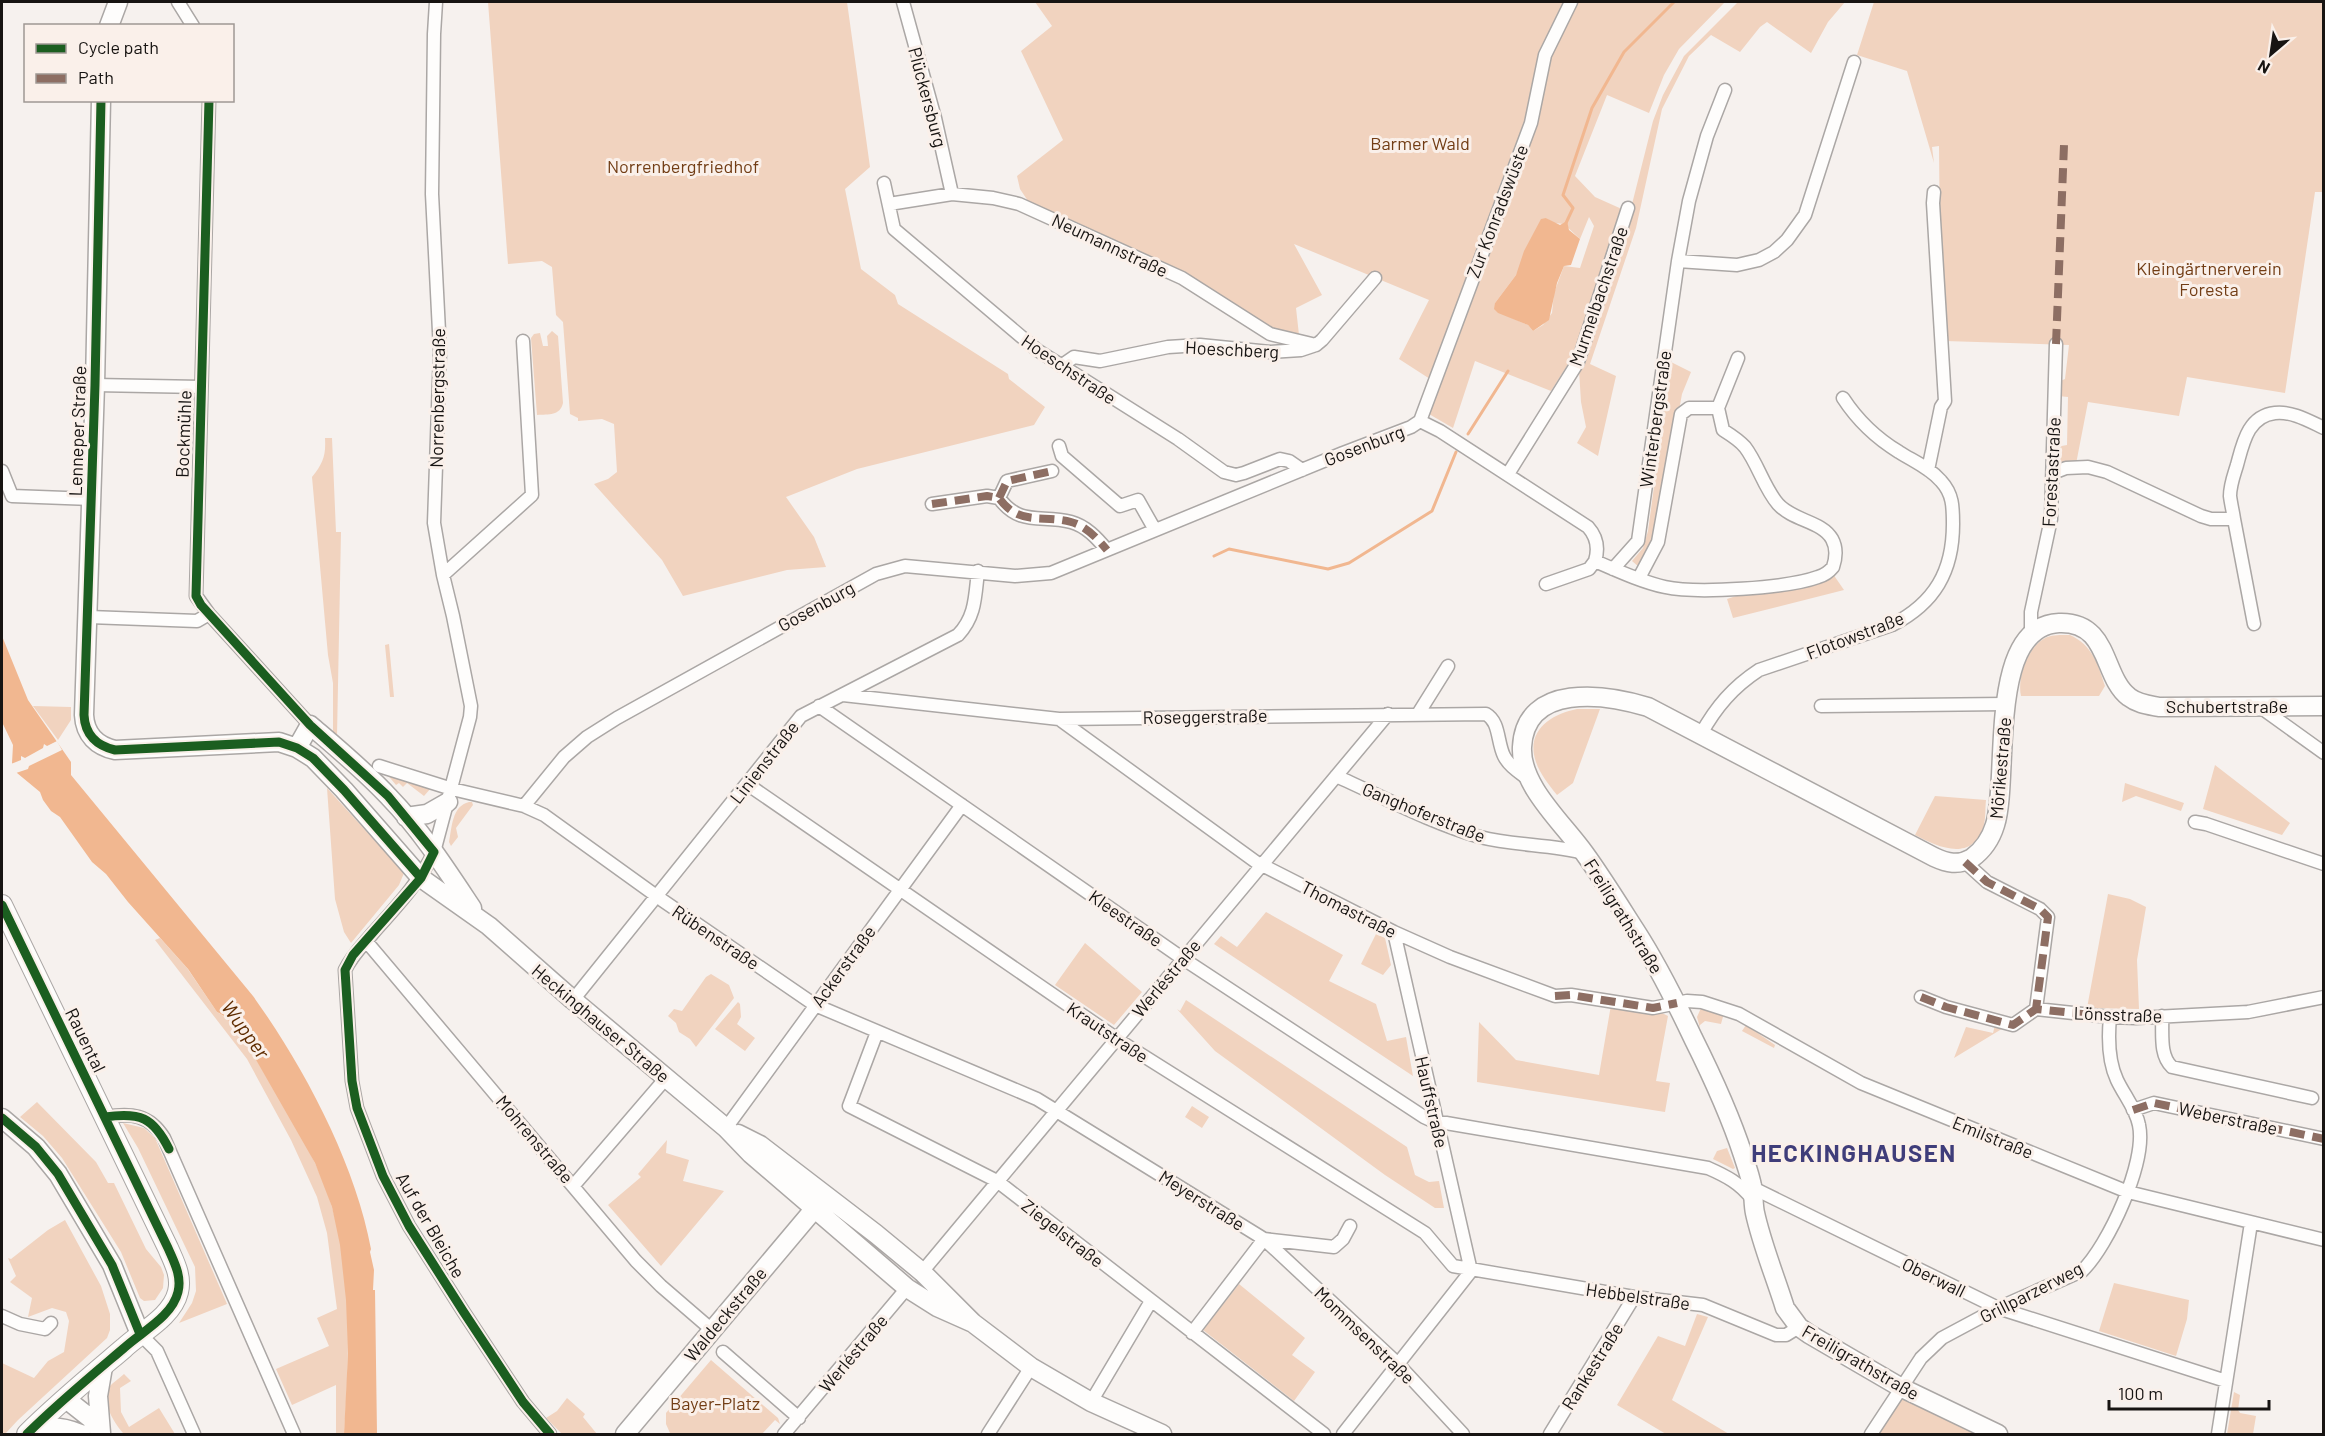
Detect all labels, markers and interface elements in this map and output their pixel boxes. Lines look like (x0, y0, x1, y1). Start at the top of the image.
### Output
legend (24, 24, 234, 102)
north arrow (2241, 24, 2301, 84)
text: Cycle path (78, 36, 159, 58)
street label: Plückersburg (904, 45, 952, 149)
text: N (2254, 57, 2273, 78)
text: Path (78, 66, 114, 88)
park label: Barmer Wald (1370, 132, 1470, 154)
street label: Zur Konradswüste (1462, 141, 1532, 281)
park label: Norrenbergfriedhof (607, 155, 759, 177)
street label: Neumannstraße (1049, 209, 1171, 281)
street label: Murmelbachstraße (1564, 223, 1632, 369)
park label: Kleingärtnerverein Foresta (2136, 257, 2282, 300)
street label: Norrenbergstraße (425, 328, 449, 468)
street label: Hoeschstraße (1018, 329, 1120, 409)
street label: Hoeschberg (1184, 336, 1280, 362)
street label: Winterbergstraße (1634, 349, 1676, 489)
street label: Lenneper Straße (64, 365, 90, 497)
street label: Bockmühle (170, 390, 196, 478)
street label: Forestastraße (2037, 416, 2065, 528)
street label: Gosenburg (1321, 420, 1407, 470)
street label: Gosenburg (774, 576, 858, 636)
street label: Flotowstraße (1803, 606, 1907, 664)
street label: Schubertstraße (2166, 695, 2288, 717)
street label: Roseggerstraße (1142, 704, 1268, 728)
street label: Linienstraße (725, 716, 803, 808)
street label: Mörikestraße (1985, 716, 2015, 820)
street label: Ganghoferstraße (1359, 777, 1489, 847)
street label: Freiligrathstraße (1580, 854, 1668, 978)
street label: Thomastraße (1298, 876, 1400, 942)
street label: Kleestraße (1085, 885, 1167, 951)
street label: Rübenstraße (668, 900, 764, 974)
street label: Ackerstraße (806, 921, 880, 1011)
street label: Werléstraße (1127, 934, 1205, 1022)
street label: Heckinghauser Straße (528, 959, 674, 1087)
water label: Wupper (217, 995, 276, 1064)
street label: Krautstraße (1063, 997, 1153, 1067)
street label: Lönsstraße (2073, 1001, 2163, 1027)
street label: Rauental (61, 1004, 111, 1076)
street label: Hauffstraße (1411, 1054, 1453, 1150)
street label: Mohrenstraße (492, 1090, 578, 1188)
street label: Weberstraße (2176, 1097, 2280, 1139)
street label: Emilstraße (1949, 1111, 2037, 1163)
district label: HECKINGHAUSEN (1751, 1138, 1957, 1167)
street label: Meyerstraße (1155, 1165, 1249, 1235)
street label: Auf der Bleiche (392, 1168, 470, 1282)
street label: Ziegelstraße (1018, 1194, 1108, 1272)
street label: Oberwall (1899, 1252, 1969, 1302)
street label: Grillparzerweg (1976, 1257, 2086, 1327)
street label: Waldeckstraße (679, 1262, 771, 1366)
street label: Hebbelstraße (1584, 1278, 1692, 1314)
street label: Mommsenstraße (1310, 1282, 1420, 1388)
street label: Werléstraße (814, 1309, 892, 1397)
street label: Rankestraße (1557, 1318, 1627, 1414)
street label: Freiligrathstraße (1799, 1320, 1923, 1404)
scale bar (2109, 1373, 2270, 1411)
text: 100 m (2118, 1382, 2163, 1404)
park label: Bayer-Platz (670, 1392, 760, 1414)

